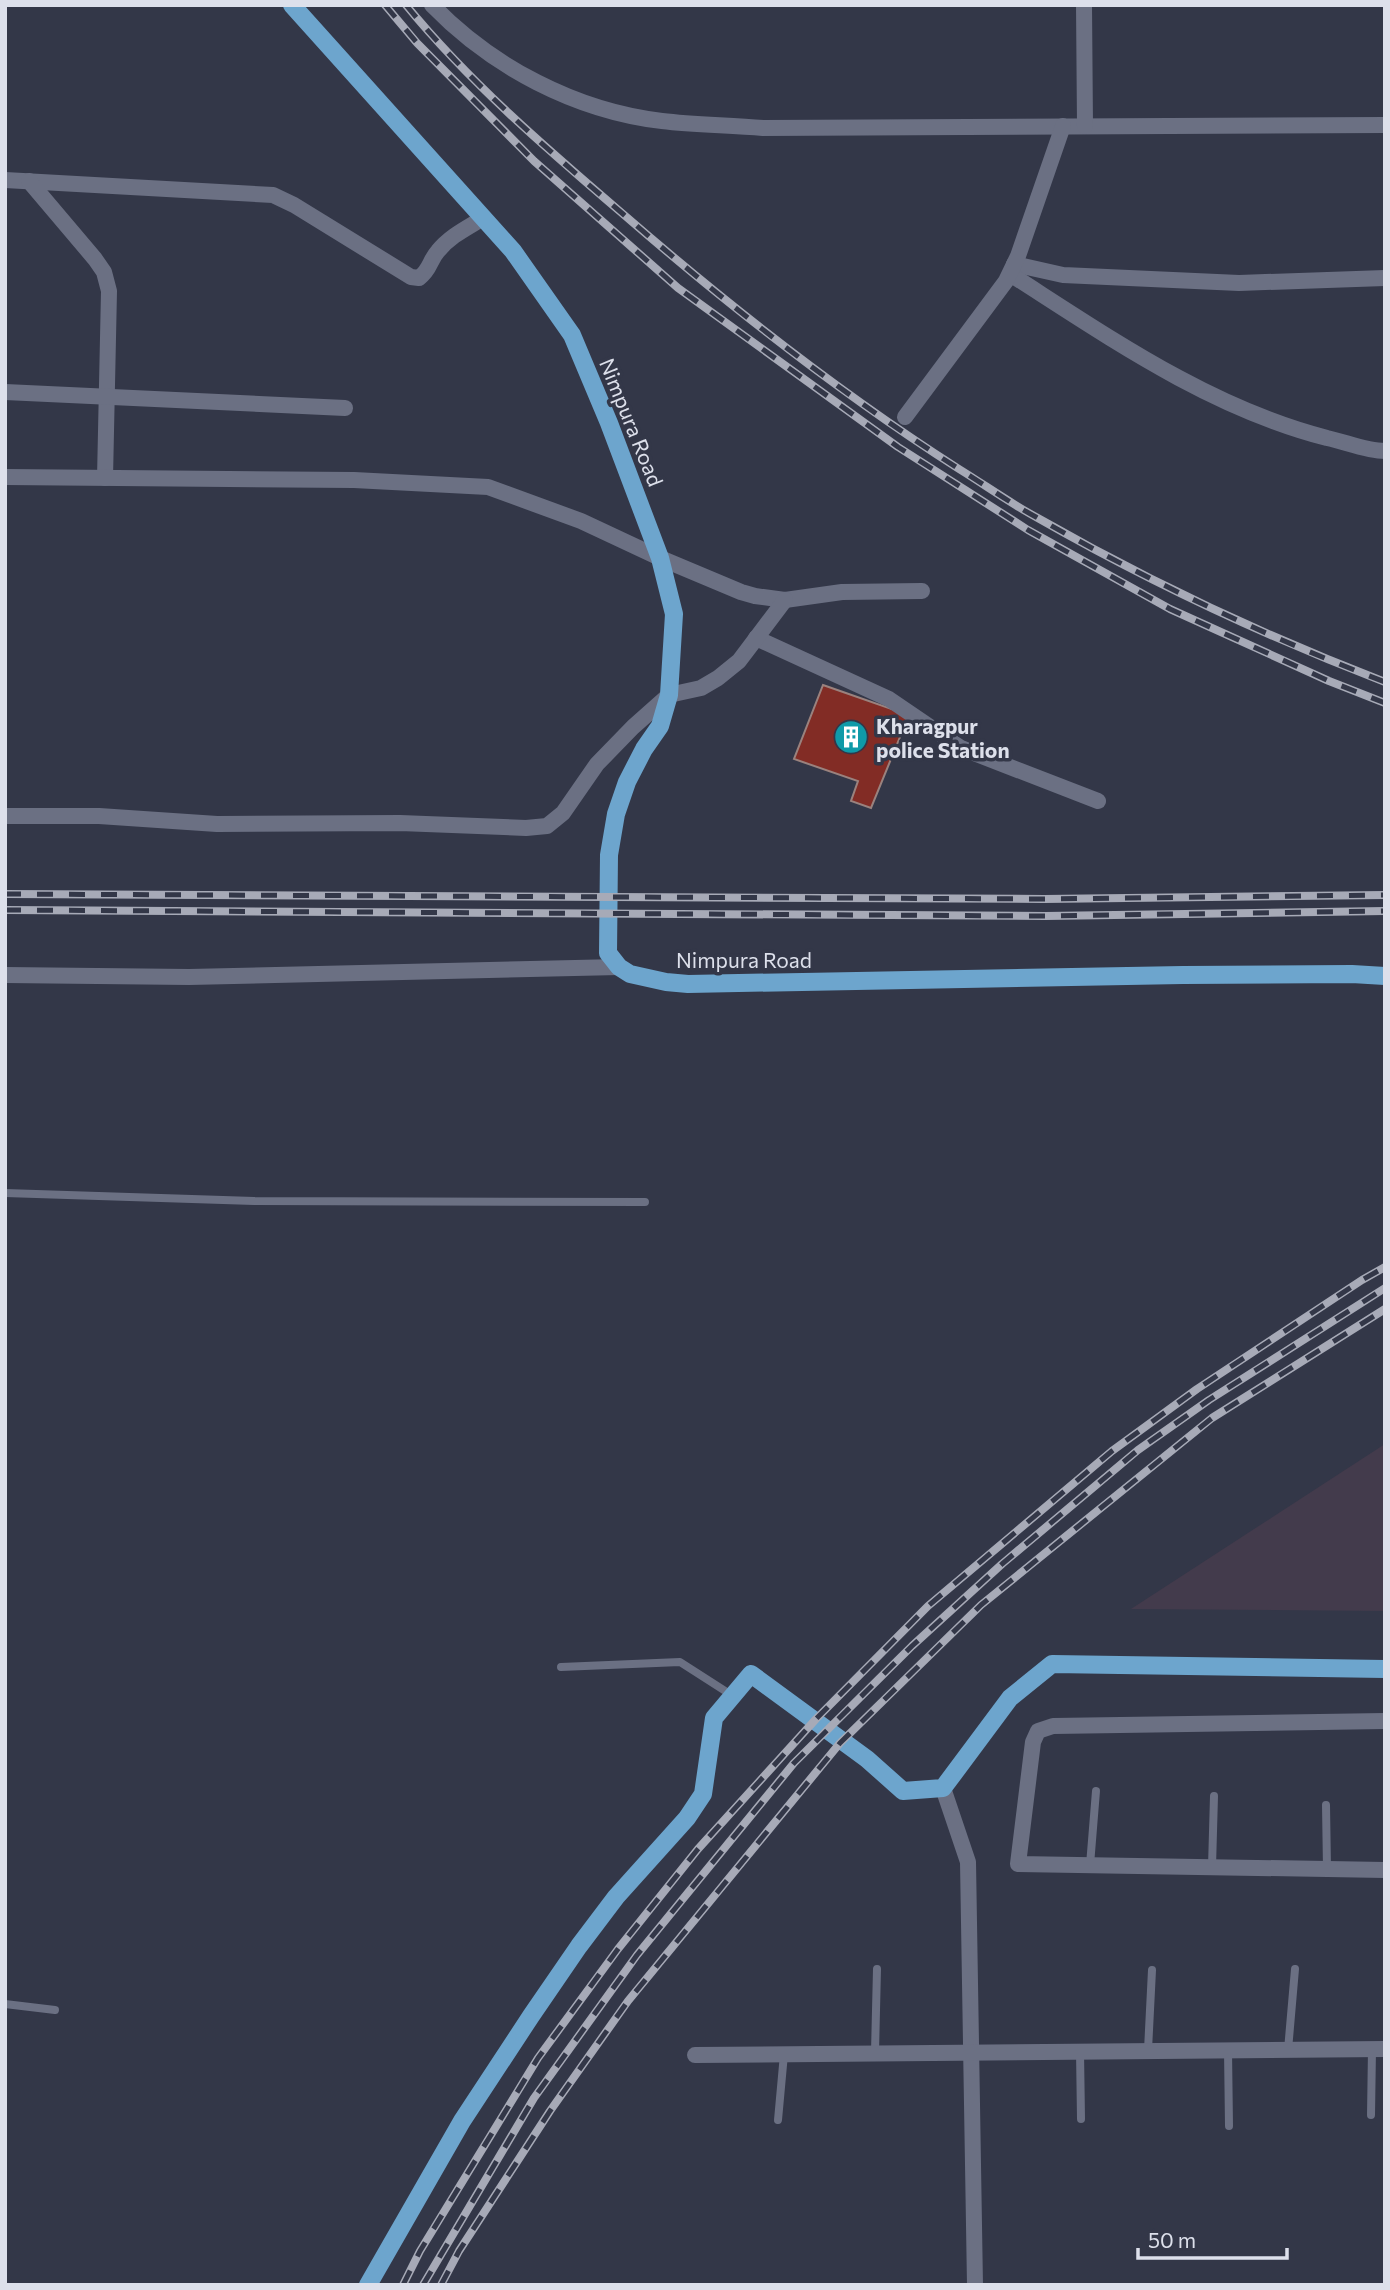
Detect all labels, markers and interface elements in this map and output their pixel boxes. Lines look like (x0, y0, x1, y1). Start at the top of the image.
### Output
street label: Nimpura Road (595, 354, 669, 490)
place label: Kharagpur police Station (876, 713, 1010, 762)
building icon: Kharagpur police Station (832, 718, 870, 756)
street label: Nimpura Road (676, 947, 812, 972)
scale bar (1138, 2216, 1287, 2260)
text: 50 m (1148, 2227, 1196, 2252)

